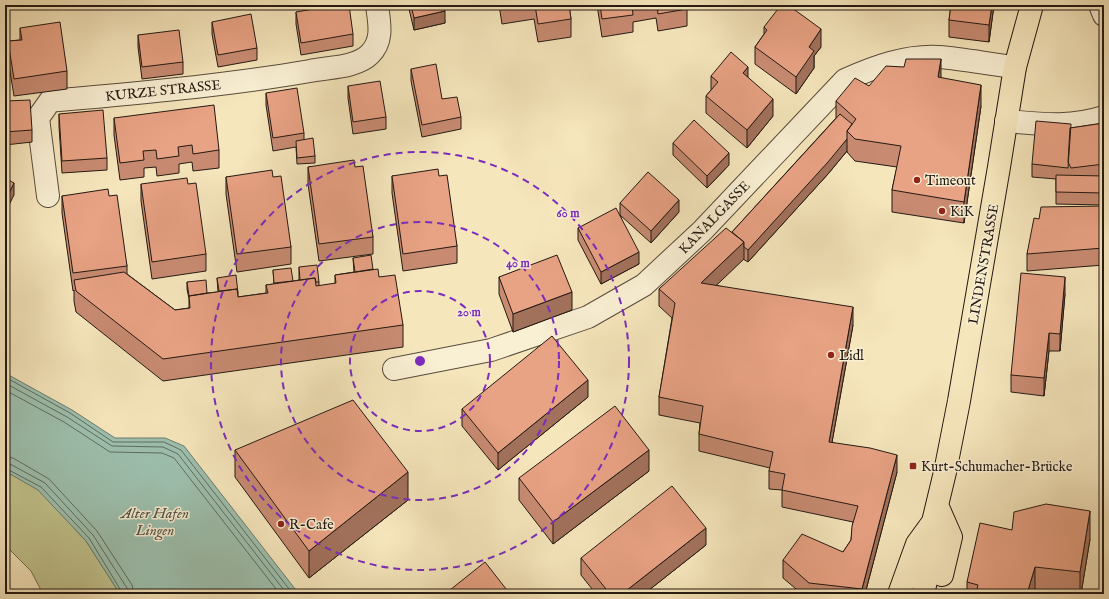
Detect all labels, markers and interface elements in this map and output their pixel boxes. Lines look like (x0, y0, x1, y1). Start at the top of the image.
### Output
street label: KURZE STRASSE (104, 76, 222, 106)
place label: Timeout (925, 172, 976, 190)
marker: Timeout (912, 175, 922, 185)
street label: KANALGASSE (675, 177, 755, 258)
street label: LINDENSTRASSE (965, 202, 1004, 326)
place label: KiK (950, 203, 975, 221)
text: 60 m (557, 206, 580, 221)
marker: KiK (937, 206, 947, 216)
text: 40 m (506, 256, 531, 271)
text: 20 m (457, 305, 481, 320)
place label: Lidl (839, 347, 864, 365)
marker: Lidl (826, 350, 836, 360)
centre of rings (413, 354, 427, 368)
place label: Kurt-Schumacher-Brücke (921, 458, 1073, 476)
marker: Kurt-Schumacher-Brücke (908, 461, 918, 471)
water label: Alter Hafen Lingen (119, 504, 189, 541)
place label: R-Cafe (289, 516, 334, 534)
marker: R-Cafe (276, 519, 286, 529)

